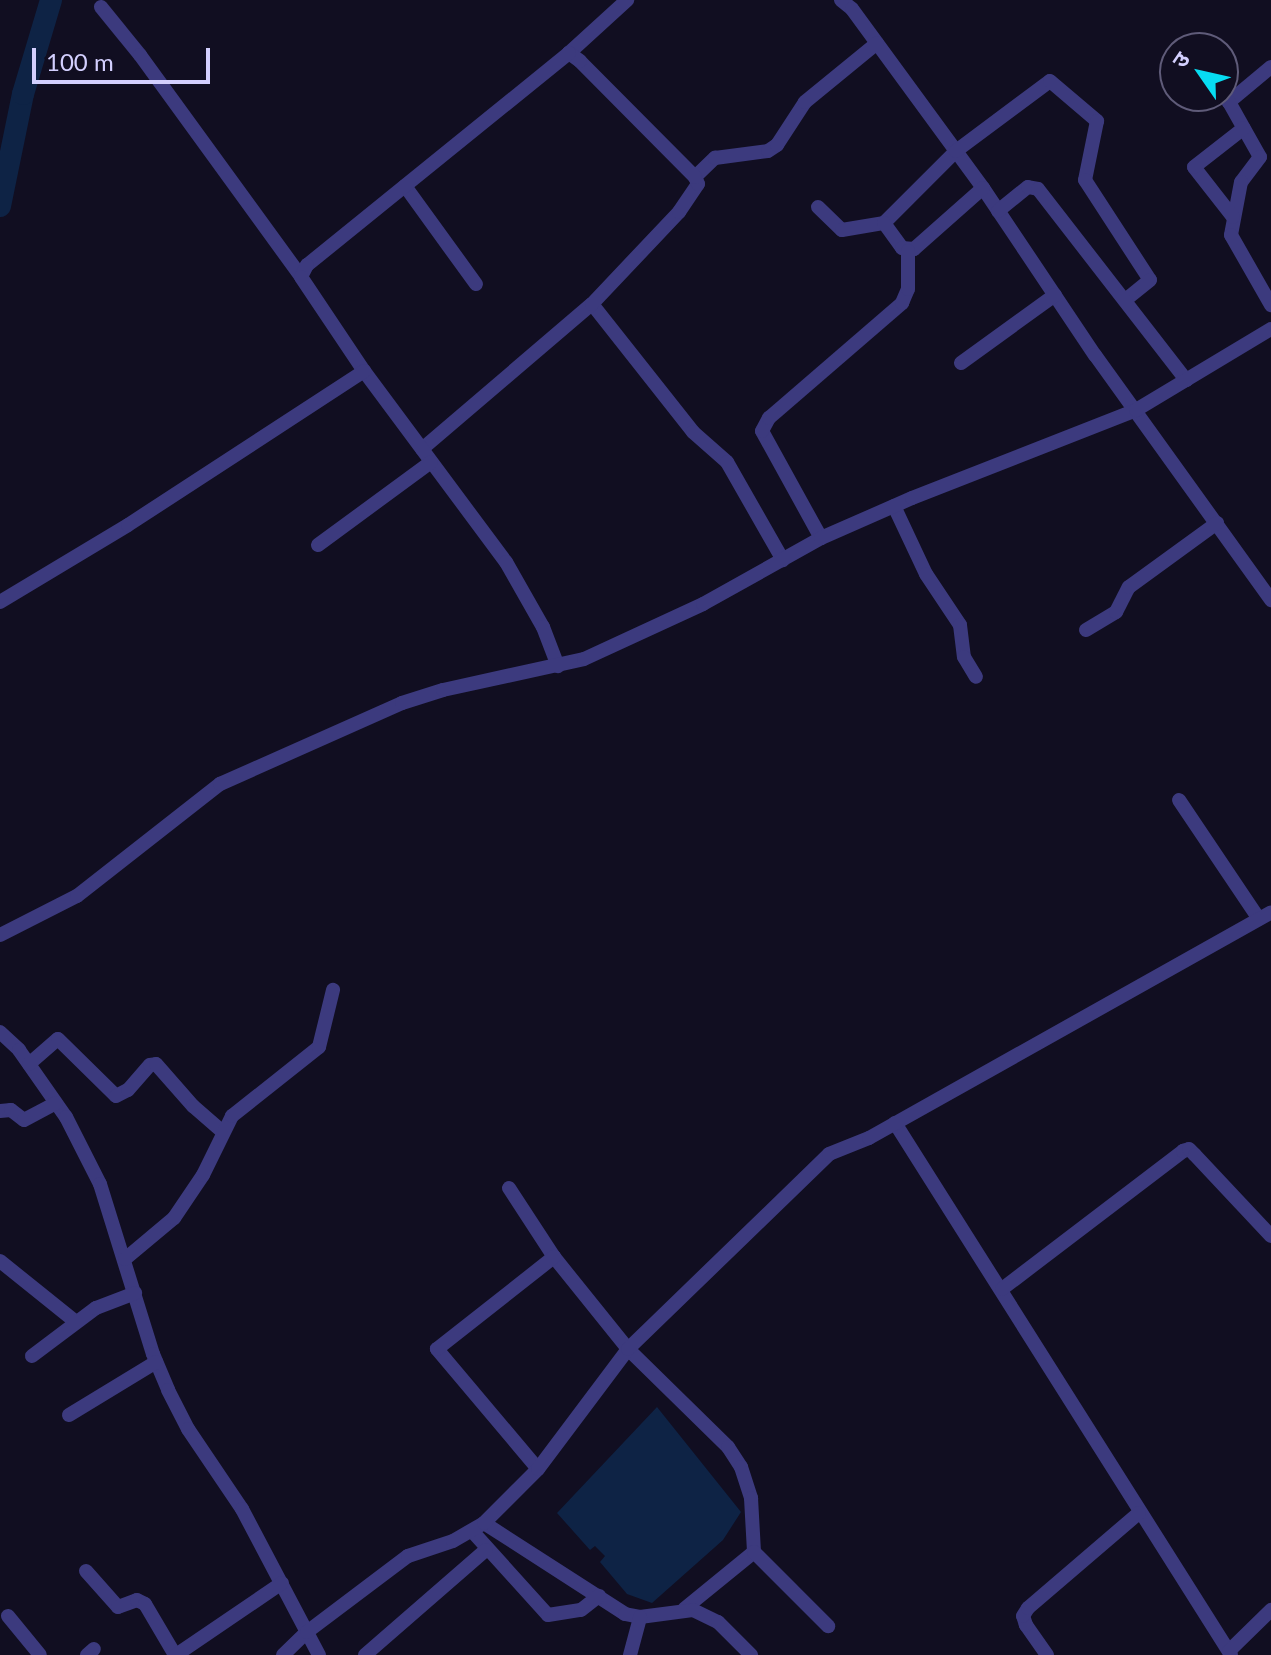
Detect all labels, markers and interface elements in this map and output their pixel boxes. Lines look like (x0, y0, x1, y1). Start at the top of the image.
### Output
scale bar (36, 32, 214, 82)
north arrow (1159, 32, 1239, 112)
text: 100 m (46, 47, 114, 76)
text: उ (1166, 47, 1195, 72)

